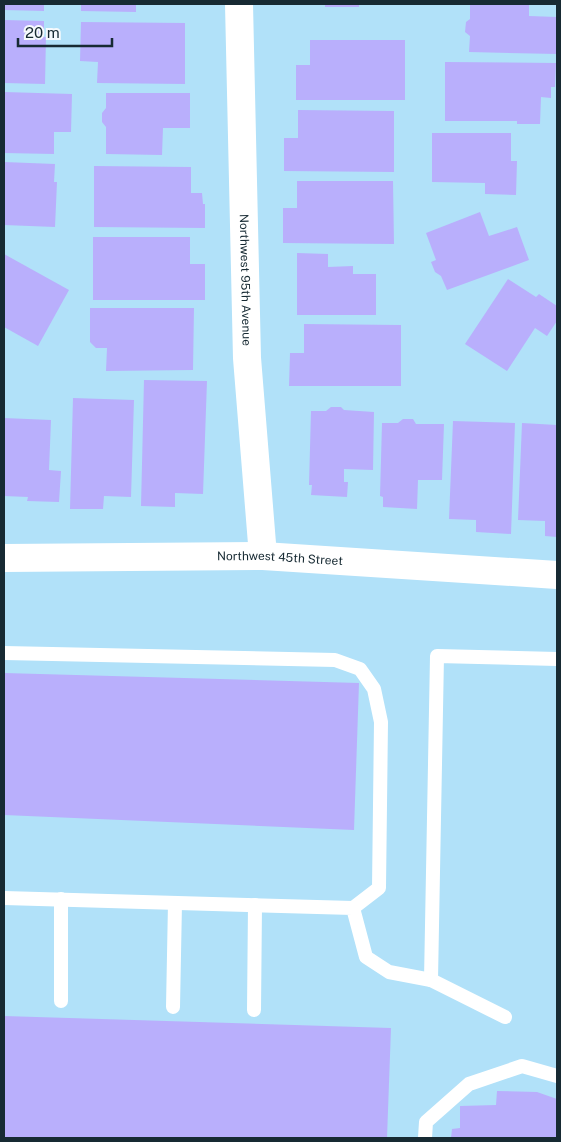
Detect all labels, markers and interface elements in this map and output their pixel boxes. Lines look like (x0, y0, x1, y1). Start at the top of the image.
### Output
scale bar (18, 15, 111, 47)
text: 20 m (25, 24, 60, 41)
street label: Northwest 95th Avenue (237, 214, 254, 346)
street label: Northwest 45th Street (217, 549, 344, 568)

